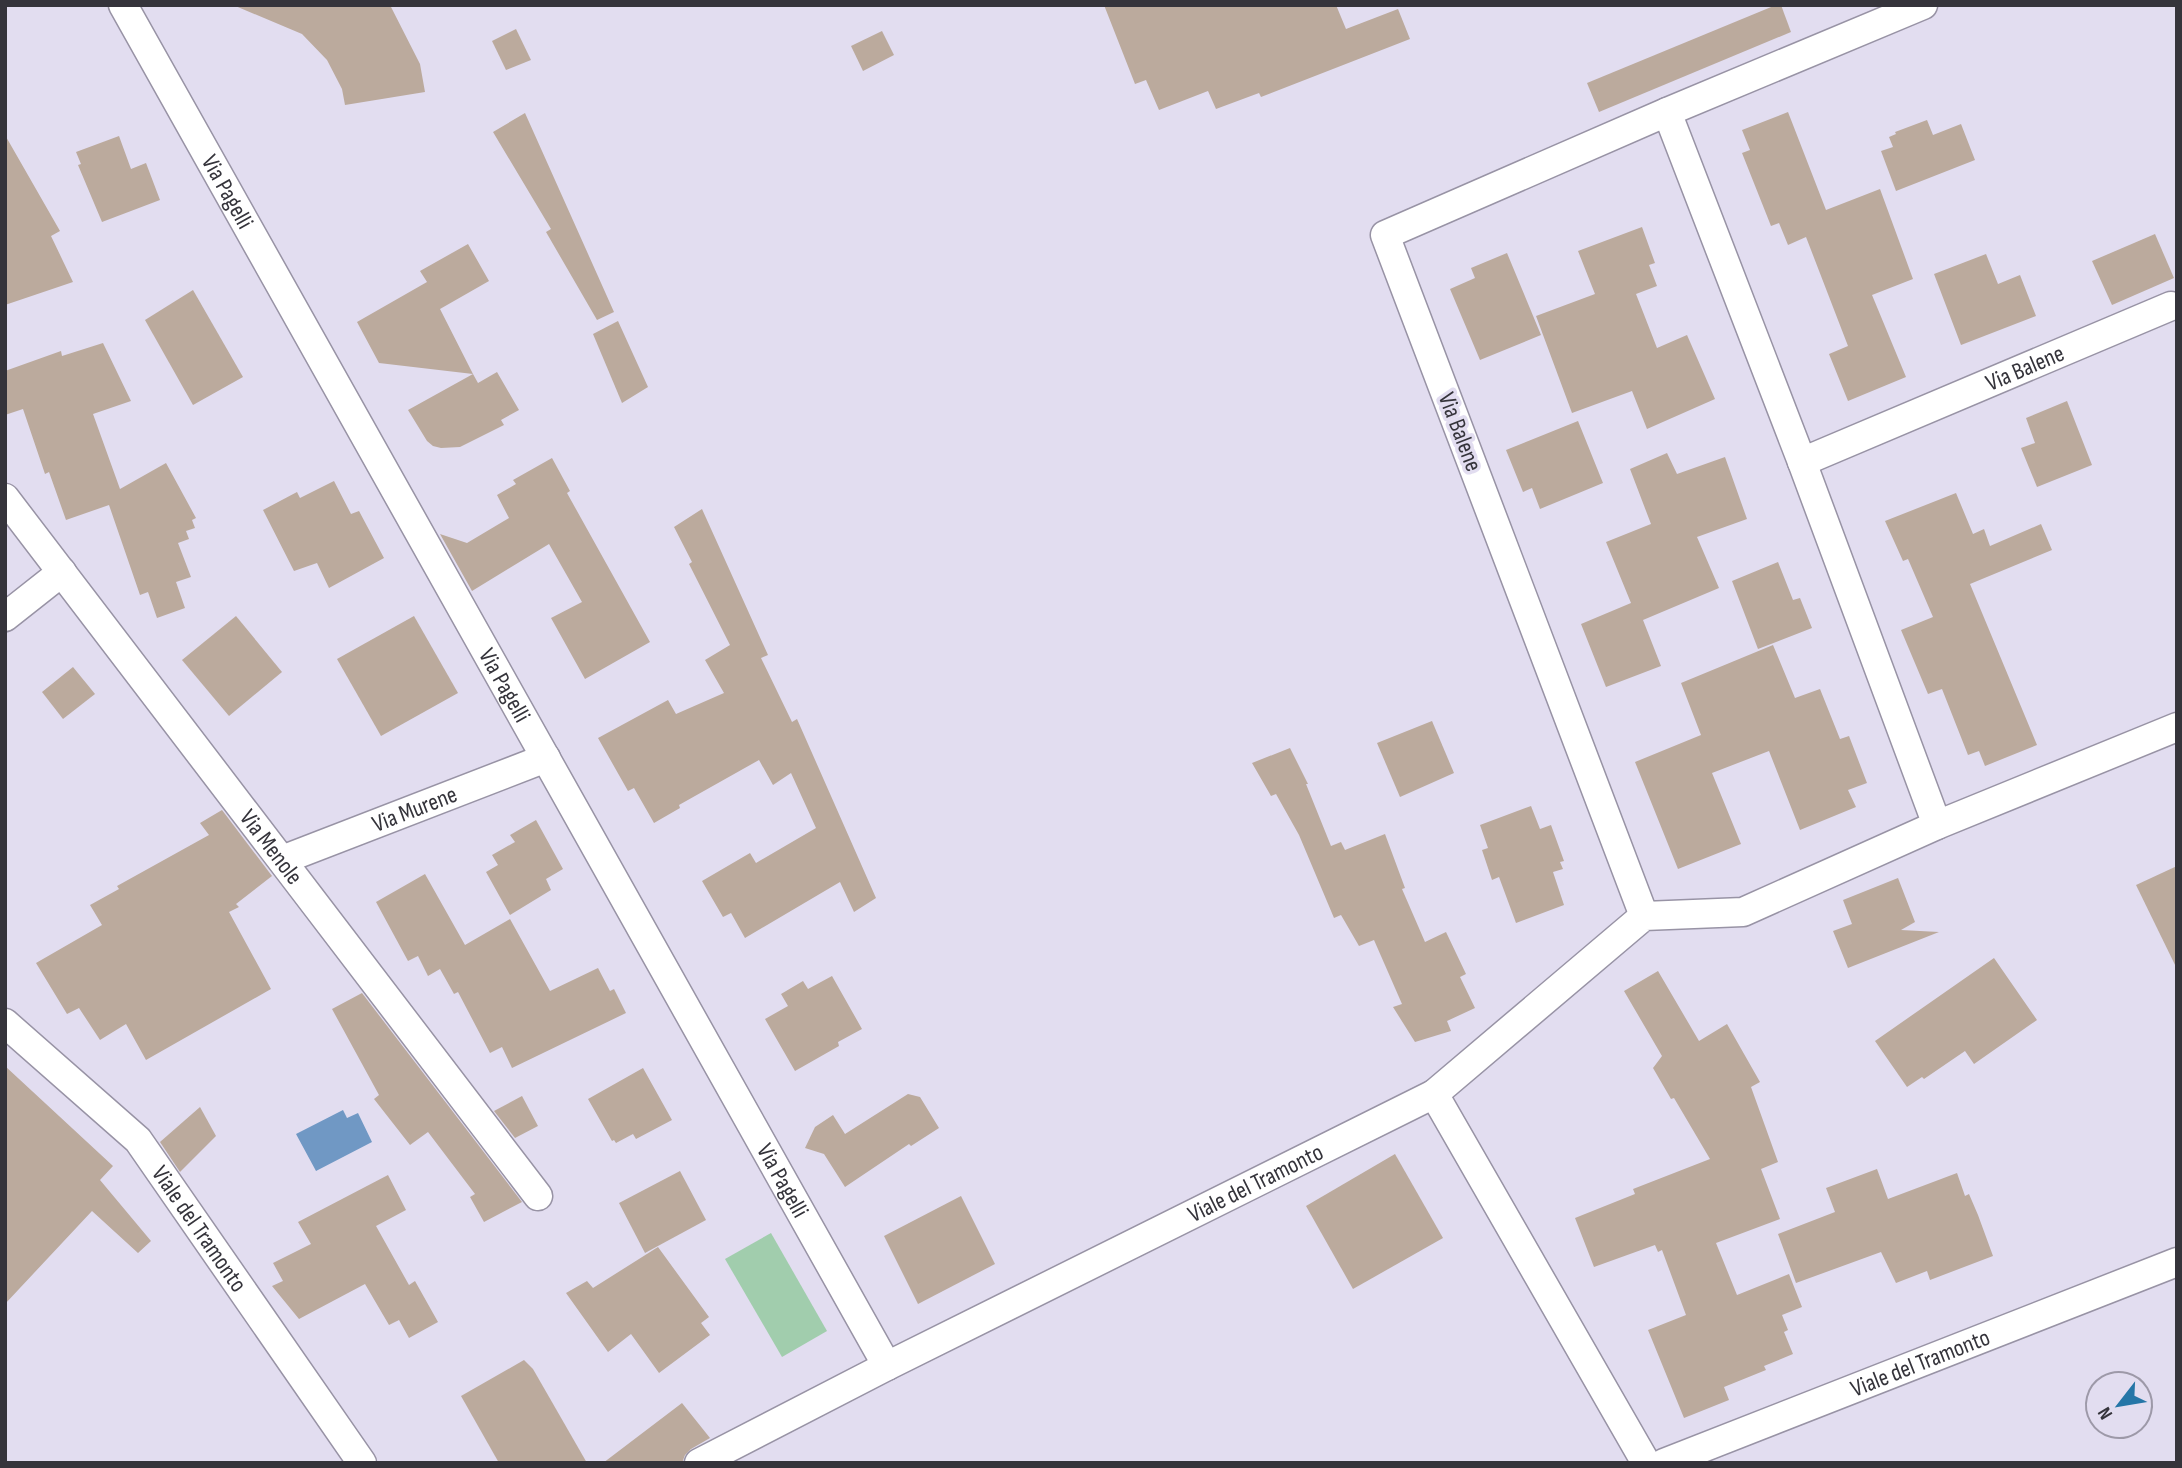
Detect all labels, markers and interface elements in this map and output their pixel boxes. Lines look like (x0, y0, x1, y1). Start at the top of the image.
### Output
street label: Via Pagelli (195, 149, 260, 234)
street label: Via Balene (1981, 338, 2069, 397)
street label: Via Balene (1432, 388, 1488, 476)
street label: Via Pagelli (472, 643, 537, 727)
street label: Via Murene (368, 779, 461, 838)
street label: Via Menole (234, 804, 309, 890)
street label: Viale del Tramonto (1183, 1137, 1328, 1229)
street label: Via Pagelli (751, 1138, 815, 1223)
street label: Viale del Tramonto (146, 1160, 253, 1297)
street label: Viale del Tramonto (1846, 1322, 1994, 1403)
north arrow (2084, 1370, 2154, 1440)
text: N (2093, 1403, 2118, 1423)

